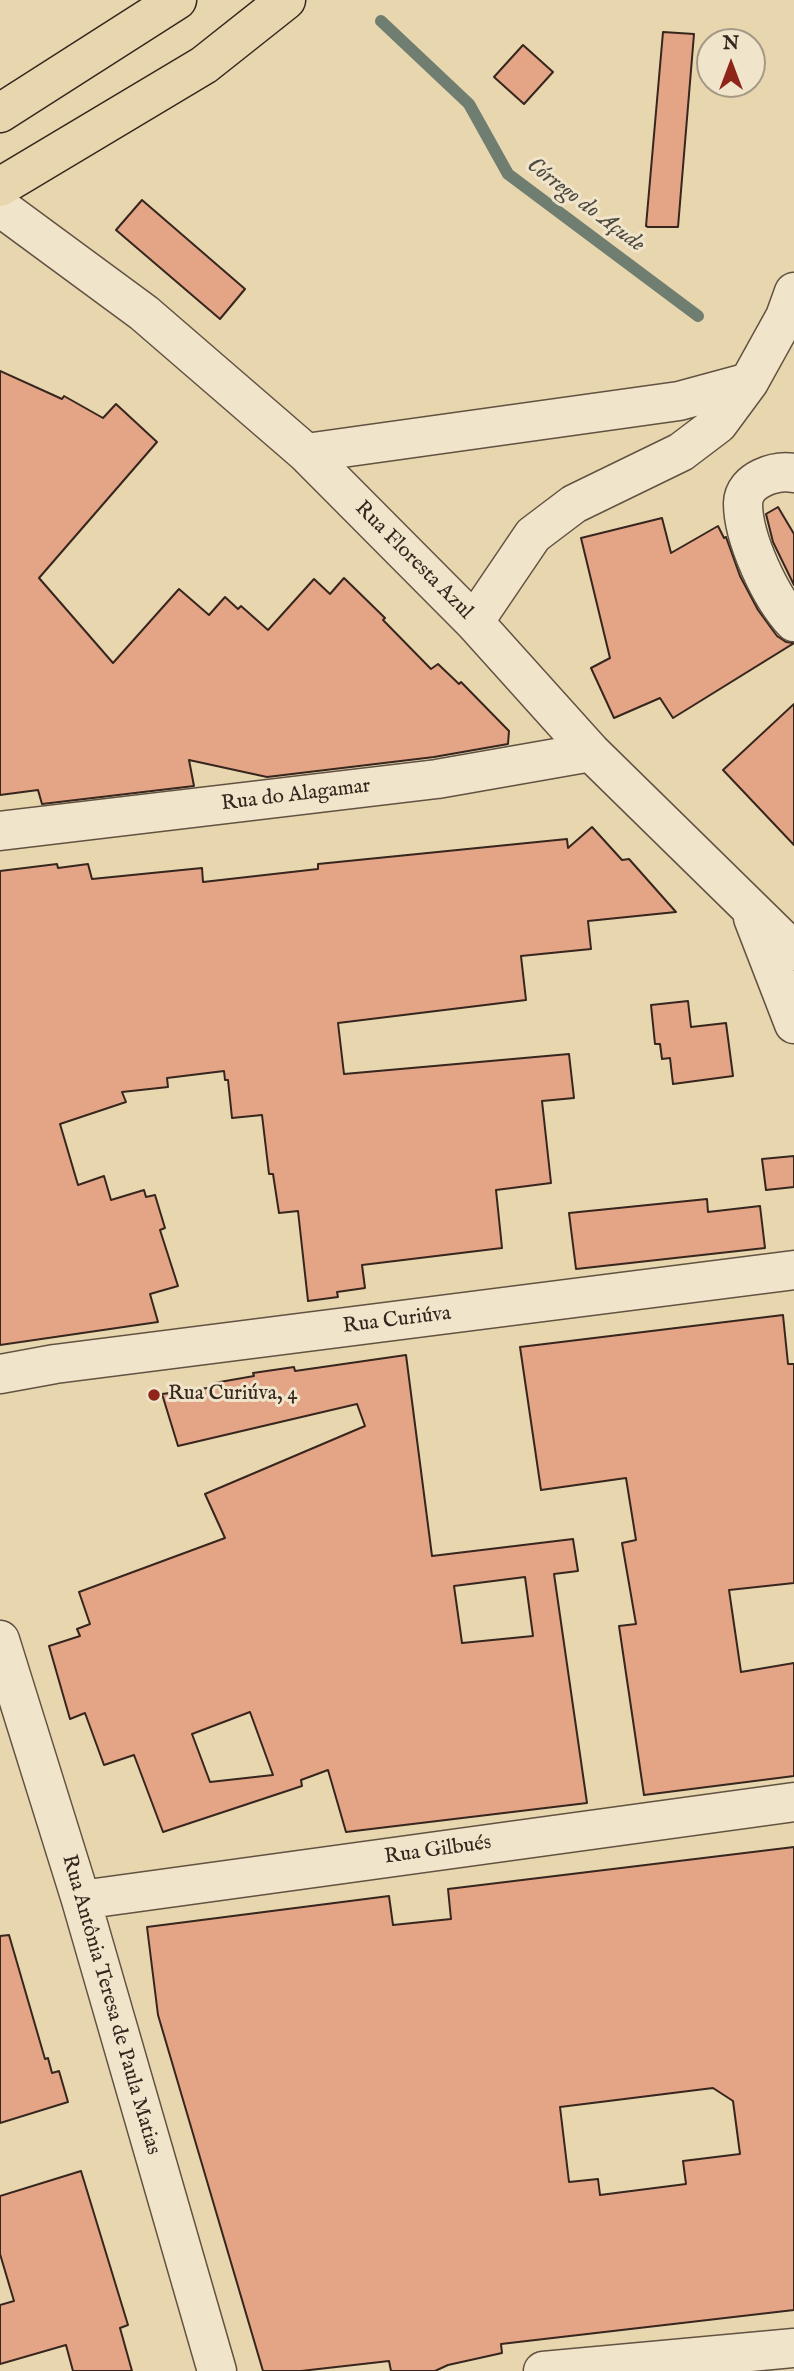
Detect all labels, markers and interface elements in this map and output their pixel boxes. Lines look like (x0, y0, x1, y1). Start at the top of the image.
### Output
north arrow (696, 28, 766, 98)
text: N (723, 32, 739, 56)
water label: Córrego do Açude (520, 153, 650, 259)
street label: Rua Floresta Azul (349, 497, 477, 625)
street label: Rua do Alagamar (220, 774, 372, 818)
street label: Rua Curiúva (341, 1302, 453, 1340)
place label: Rua Curiúva, 4 (168, 1382, 298, 1408)
marker: Rua Curiúva, 4 (146, 1387, 162, 1403)
street label: Rua Gilbués (383, 1831, 493, 1871)
street label: Rua Antônia Teresa de Paula Matias (55, 1852, 165, 2158)

